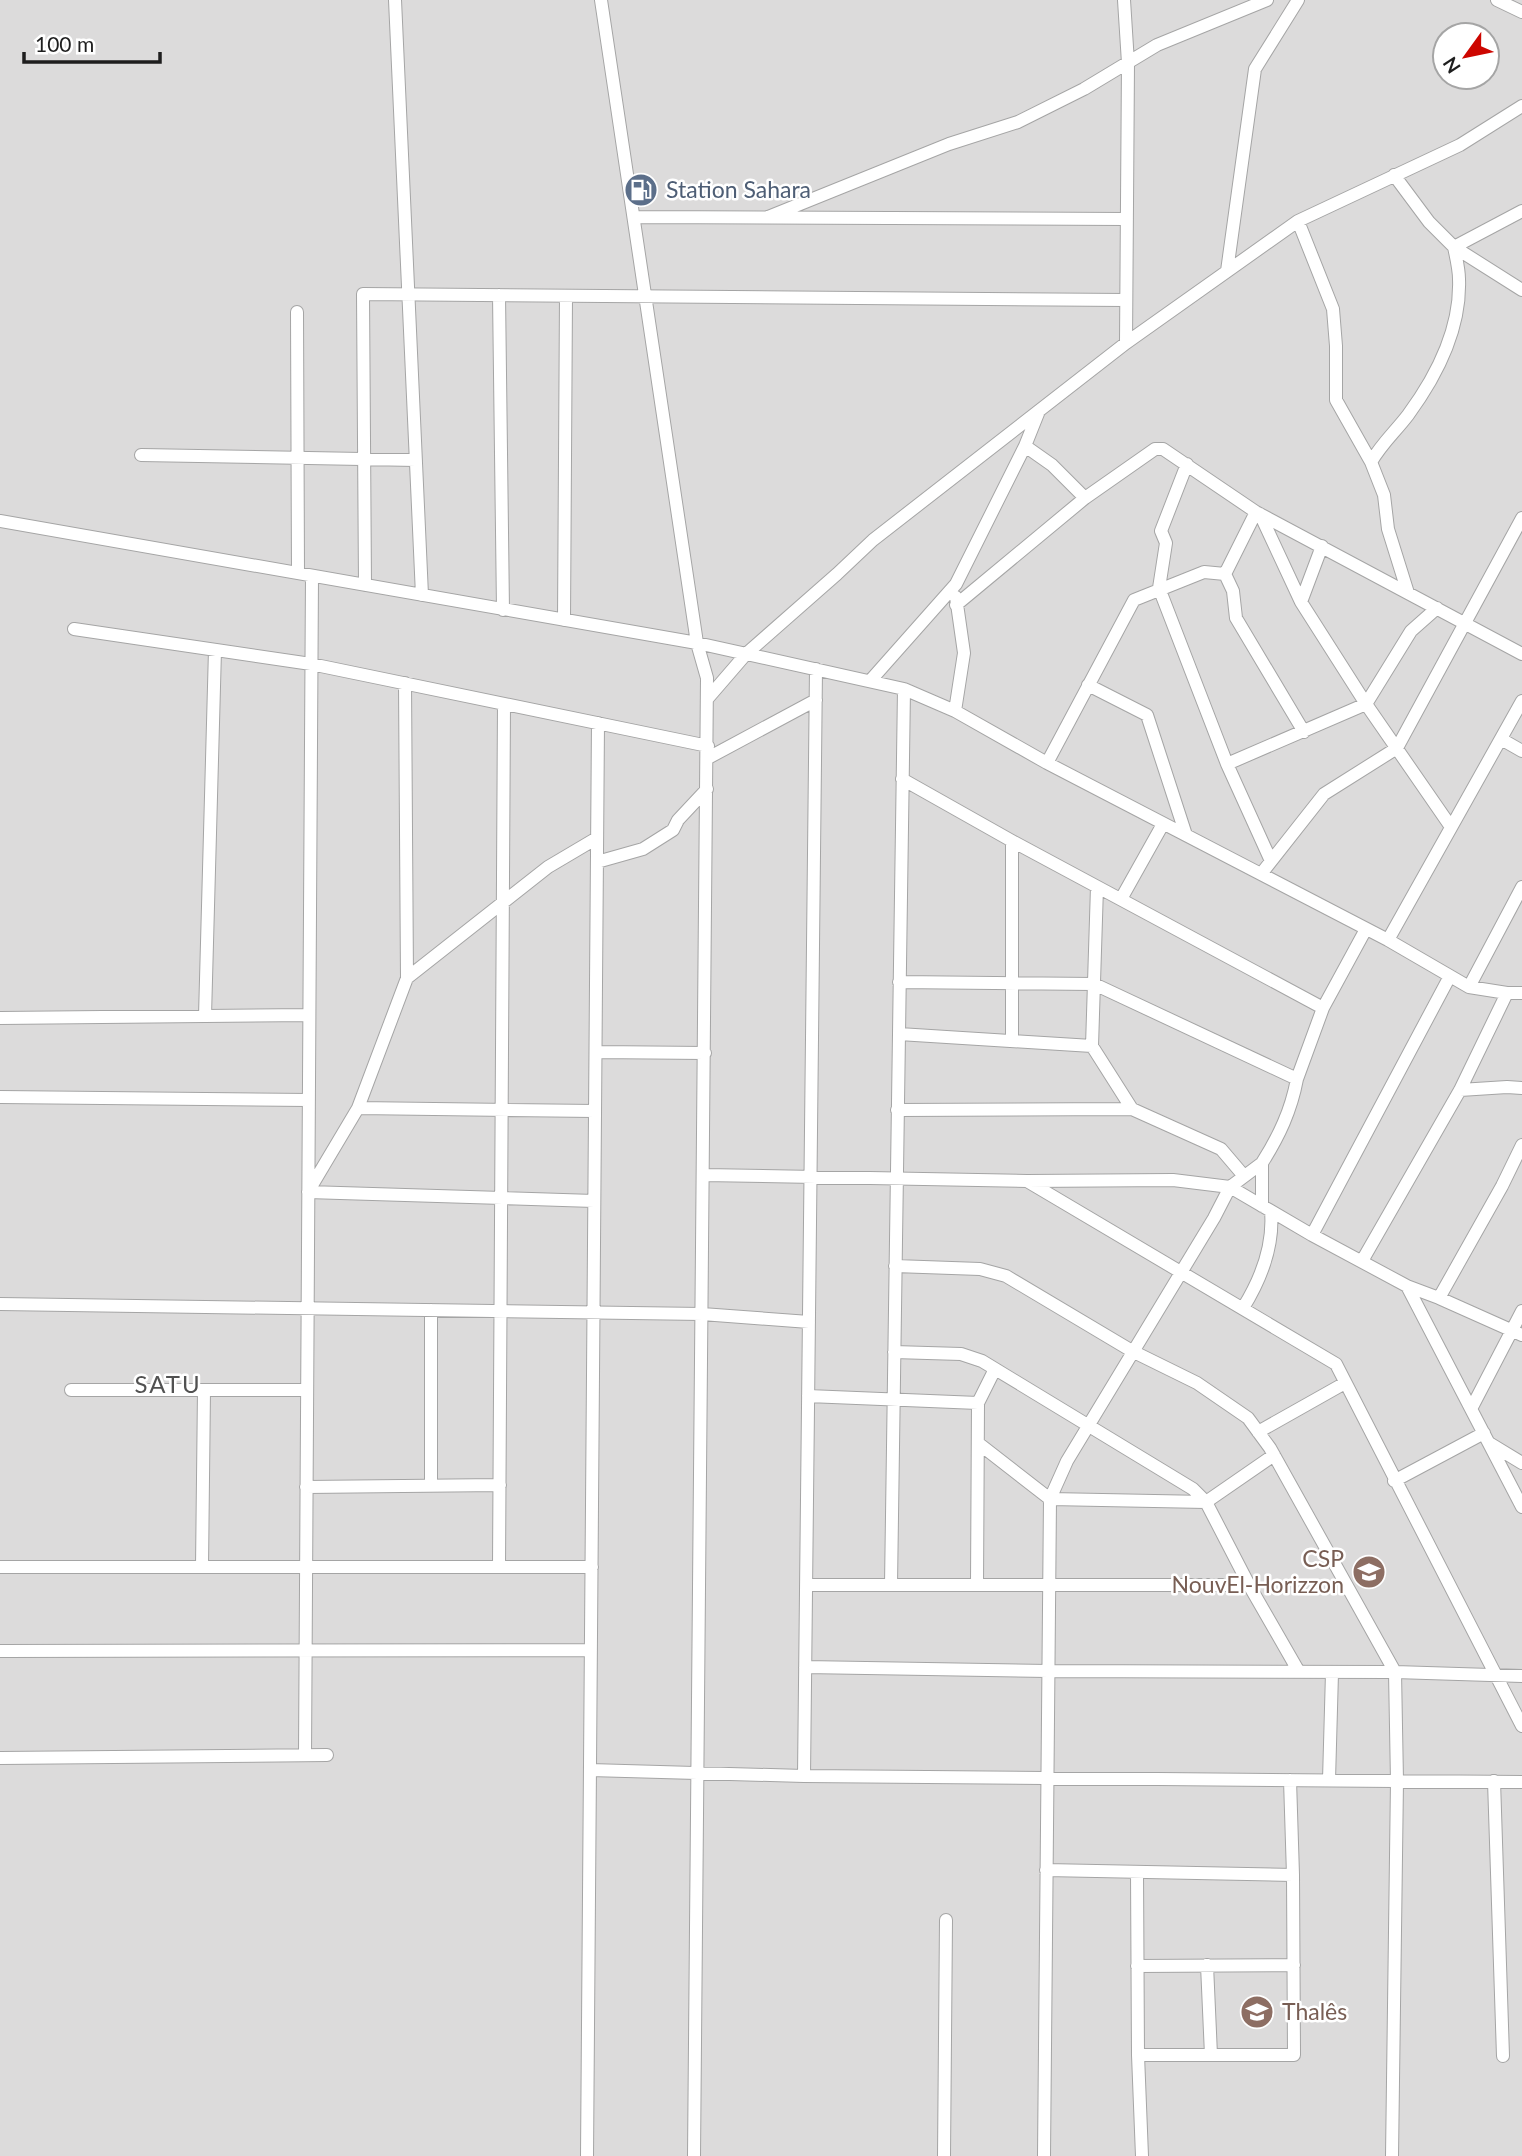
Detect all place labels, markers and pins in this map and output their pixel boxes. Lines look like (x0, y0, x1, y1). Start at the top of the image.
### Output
fuel station icon: Station Sahara (622, 171, 660, 209)
place label: Station Sahara (666, 175, 811, 203)
place label: CSP NouvEl-Horizzon (1172, 1544, 1344, 1598)
school or university icon: CSP NouvEl-Horizzon (1350, 1553, 1388, 1591)
school or university icon: Thalês (1238, 1993, 1276, 2031)
place label: Thalês (1282, 1997, 1347, 2025)

